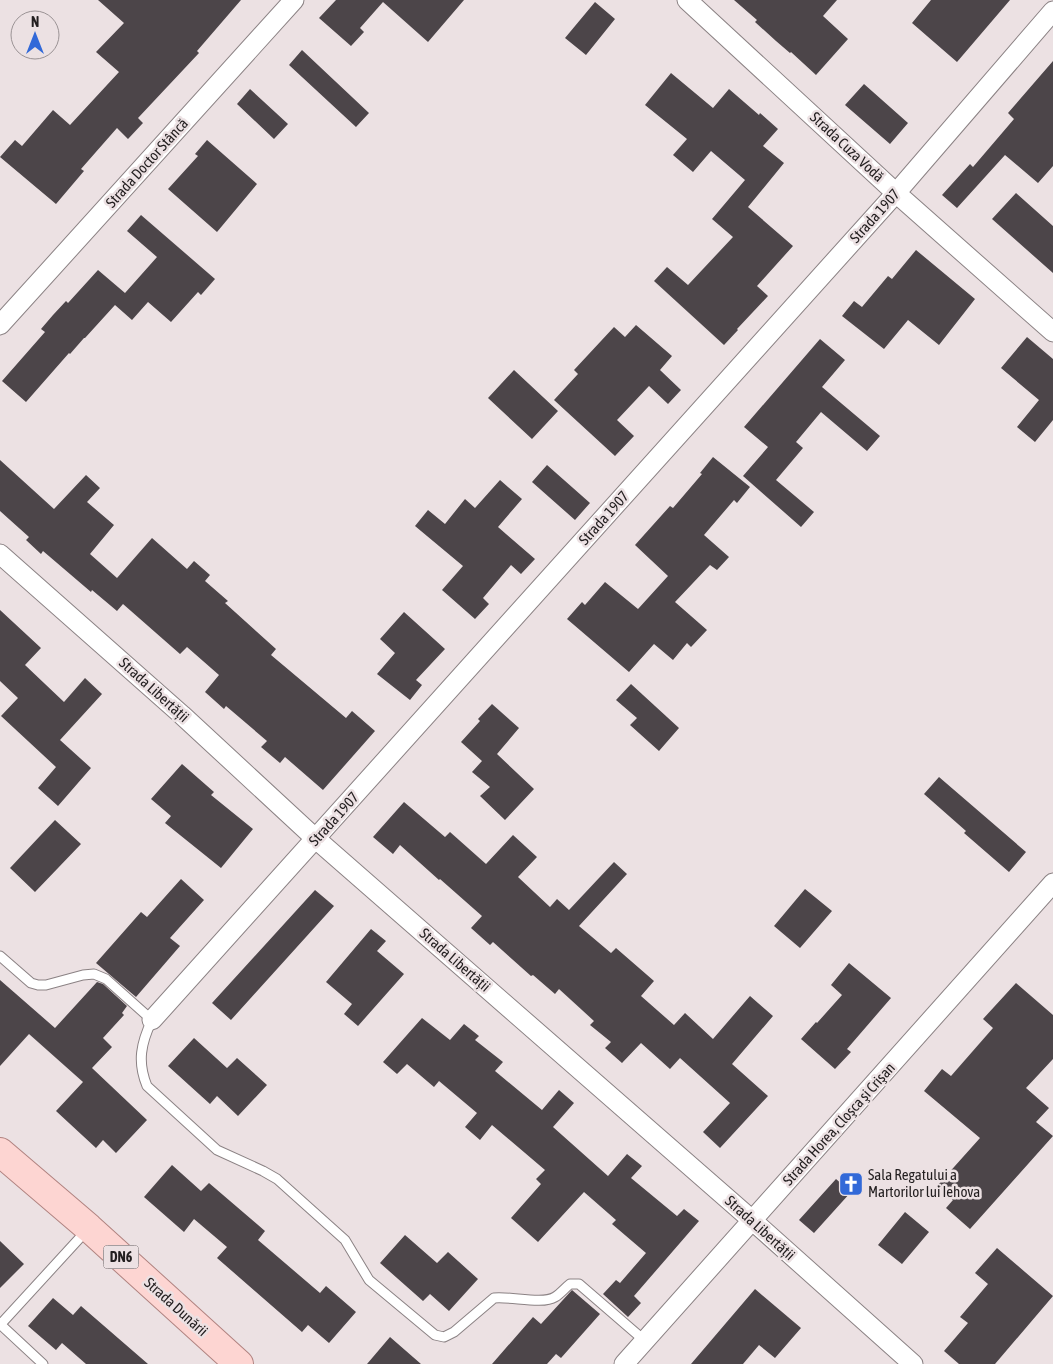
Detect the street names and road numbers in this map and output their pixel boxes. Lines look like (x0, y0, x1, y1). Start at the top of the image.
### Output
street label: Strada Cuza Vodă (807, 108, 888, 185)
street label: Strada Doctor Stâncă (102, 115, 191, 211)
street label: Strada 1907 (846, 185, 903, 246)
street label: Strada 1907 (575, 487, 632, 548)
street label: Strada Libertății (116, 654, 193, 725)
street label: Strada 1907 (305, 788, 362, 849)
street label: Strada Libertății (417, 924, 494, 995)
street label: Strada Horea, Cloşca şi Crişan (779, 1059, 898, 1188)
street label: Strada Libertății (722, 1192, 799, 1263)
road number: DN6 (104, 1246, 138, 1268)
street label: Strada Dunării (141, 1274, 211, 1339)

